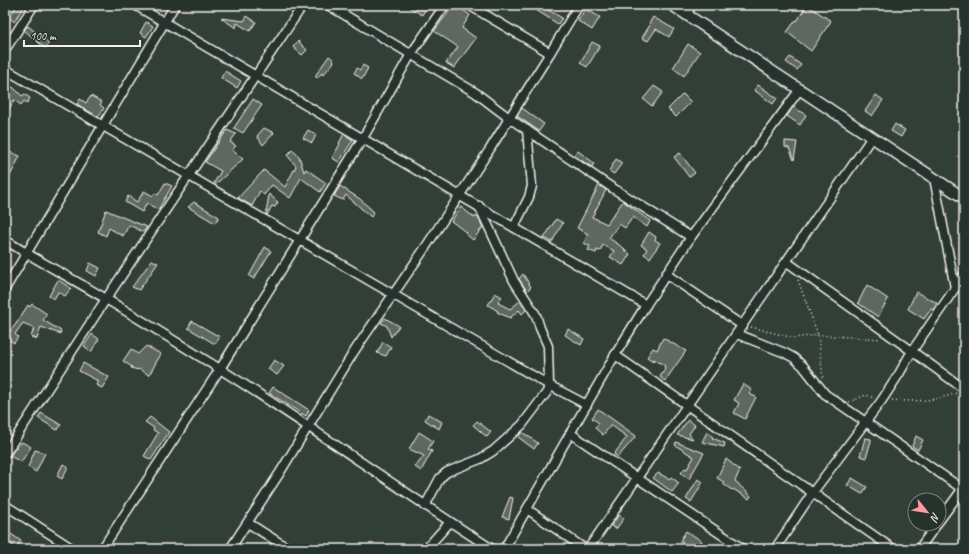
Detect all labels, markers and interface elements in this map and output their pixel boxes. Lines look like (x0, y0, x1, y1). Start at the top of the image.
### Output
scale bar (24, 22, 140, 48)
text: 100 m (30, 28, 57, 44)
north arrow (907, 492, 947, 532)
text: N (927, 511, 943, 525)

